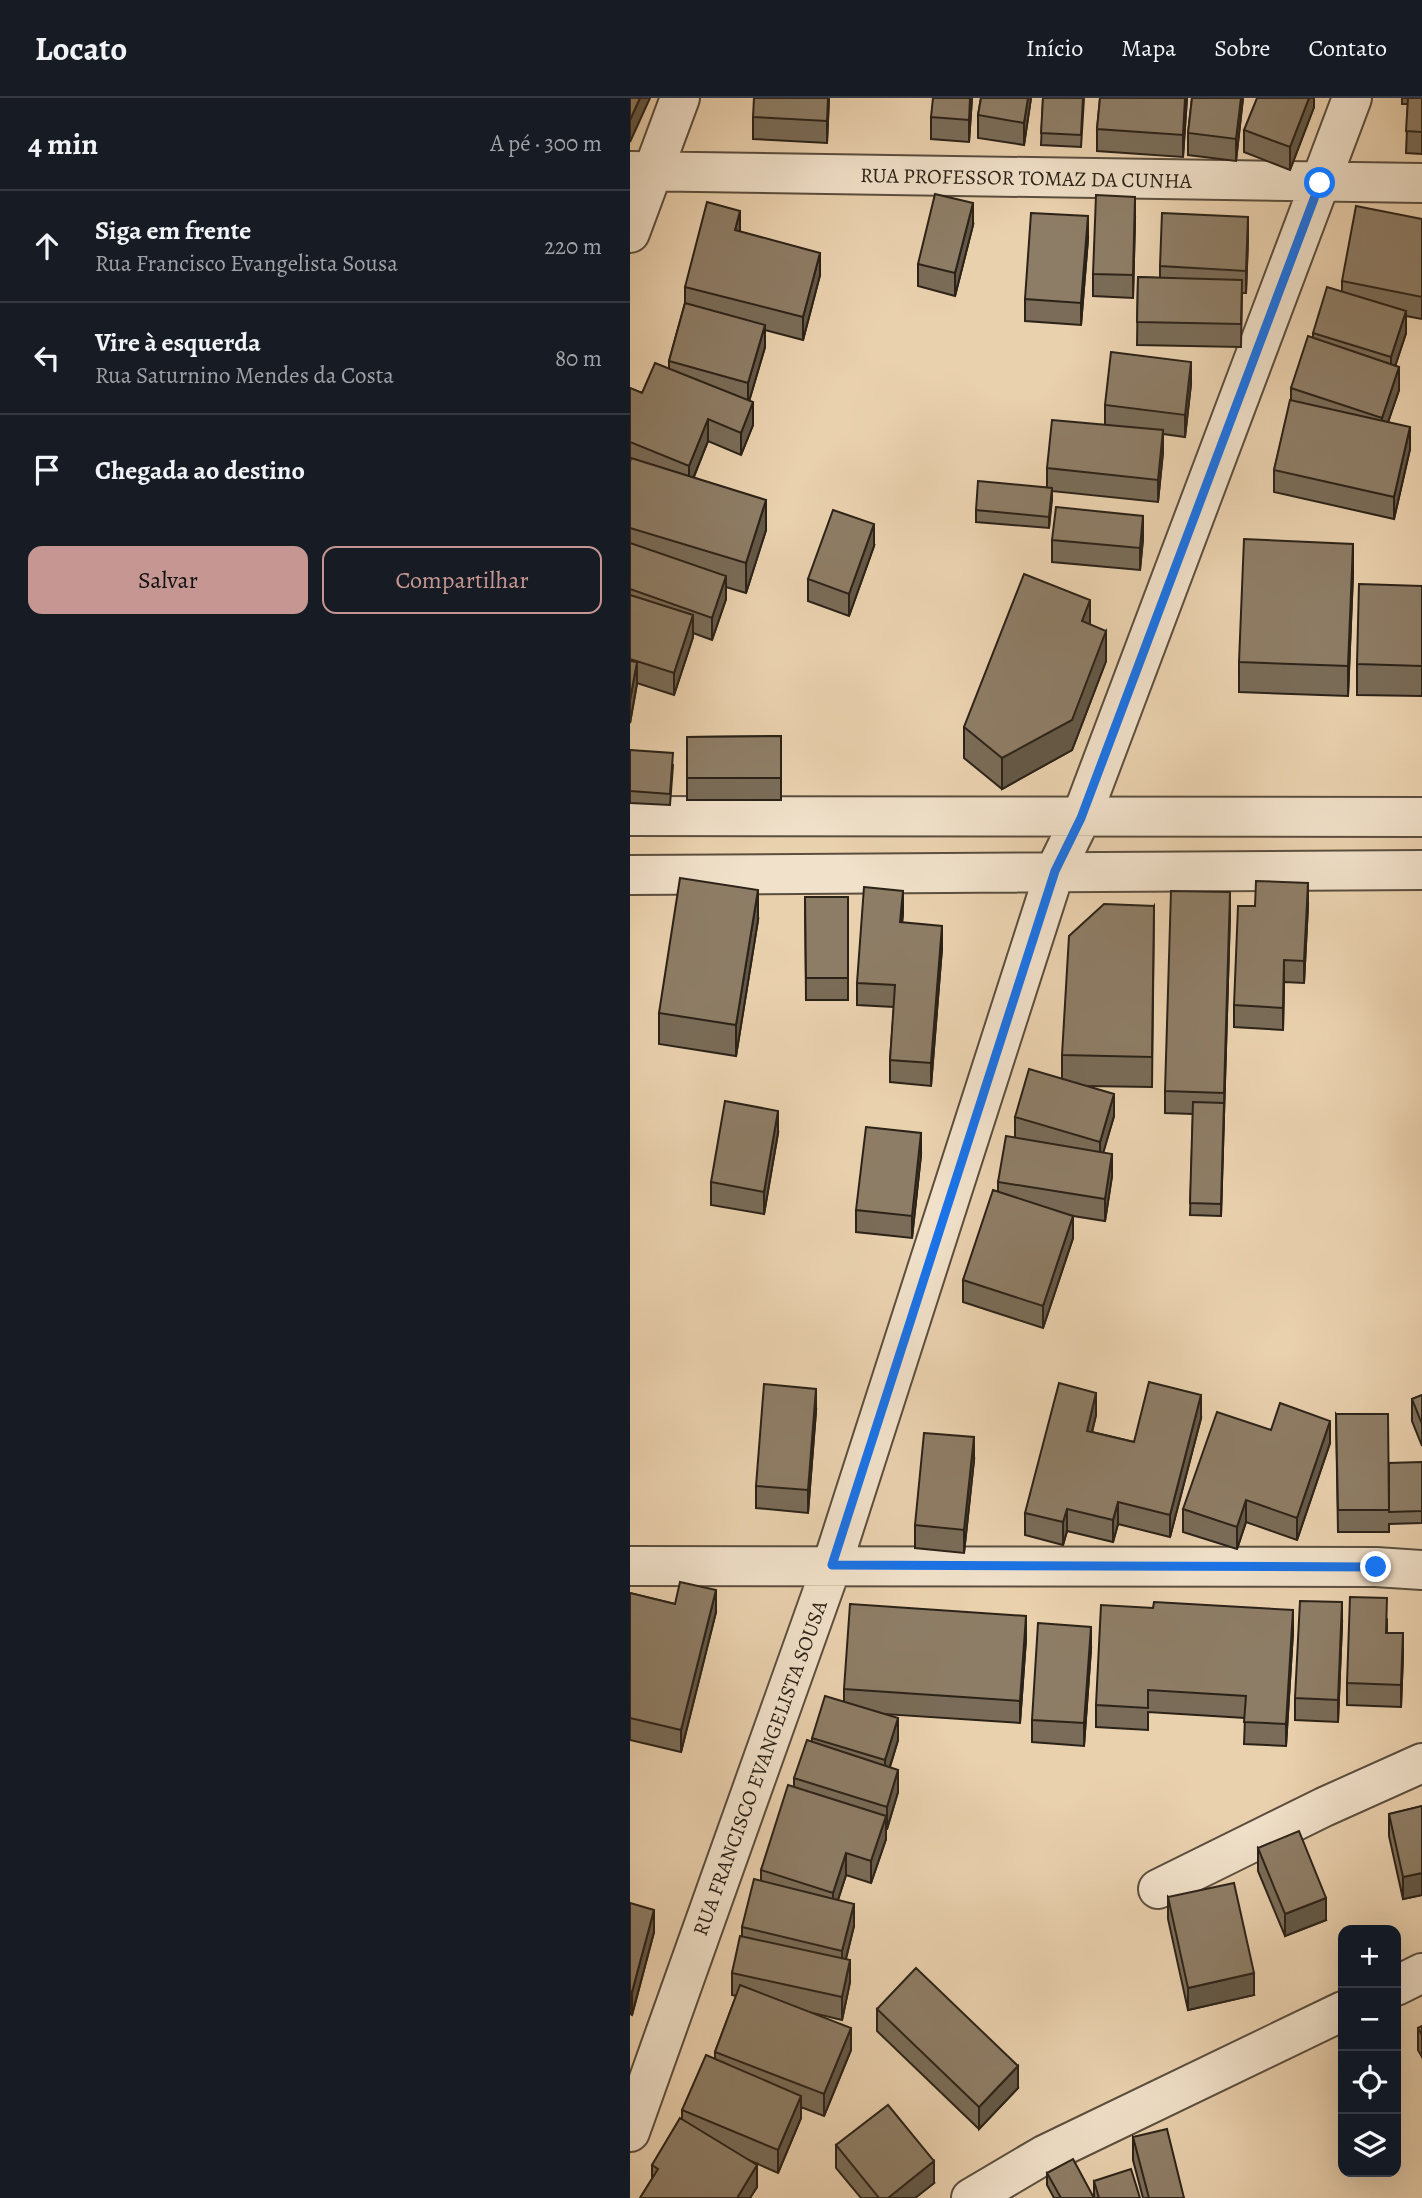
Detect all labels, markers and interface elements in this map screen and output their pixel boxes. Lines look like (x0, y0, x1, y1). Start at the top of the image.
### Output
text: Locato (35, 26, 127, 71)
text: Início (1026, 32, 1083, 64)
text: Mapa (1121, 32, 1176, 64)
text: Sobre (1214, 32, 1270, 64)
text: Contato (1308, 32, 1387, 64)
text: 4 min (28, 124, 98, 164)
text: A pé · 300 m (490, 128, 602, 159)
street label: RUA PROFESSOR TOMAZ DA CUNHA (860, 161, 1193, 195)
route start (1304, 167, 1335, 198)
text: Siga em frente (95, 213, 251, 248)
icon: ahead (28, 227, 66, 265)
text: 220 m (544, 231, 602, 262)
text: Rua Francisco Evangelista Sousa (95, 248, 398, 279)
text: Vire à esquerda (95, 325, 261, 360)
icon: left (28, 339, 66, 377)
text: 80 m (555, 343, 602, 374)
text: Rua Saturnino Mendes da Costa (95, 360, 394, 391)
icon: arrive (28, 451, 66, 489)
text: Chegada ao destino (95, 453, 305, 488)
button: Salvar (28, 546, 308, 614)
button: Compartilhar (322, 546, 602, 614)
route end (1360, 1551, 1391, 1582)
street label: RUA FRANCISCO EVANGELISTA SOUSA (686, 1596, 834, 1940)
map controls (1338, 1925, 1401, 2177)
button: + (1338, 1925, 1401, 1988)
button: − (1338, 1988, 1401, 2051)
button: locate (1338, 2051, 1401, 2114)
button: layers (1338, 2114, 1401, 2177)

